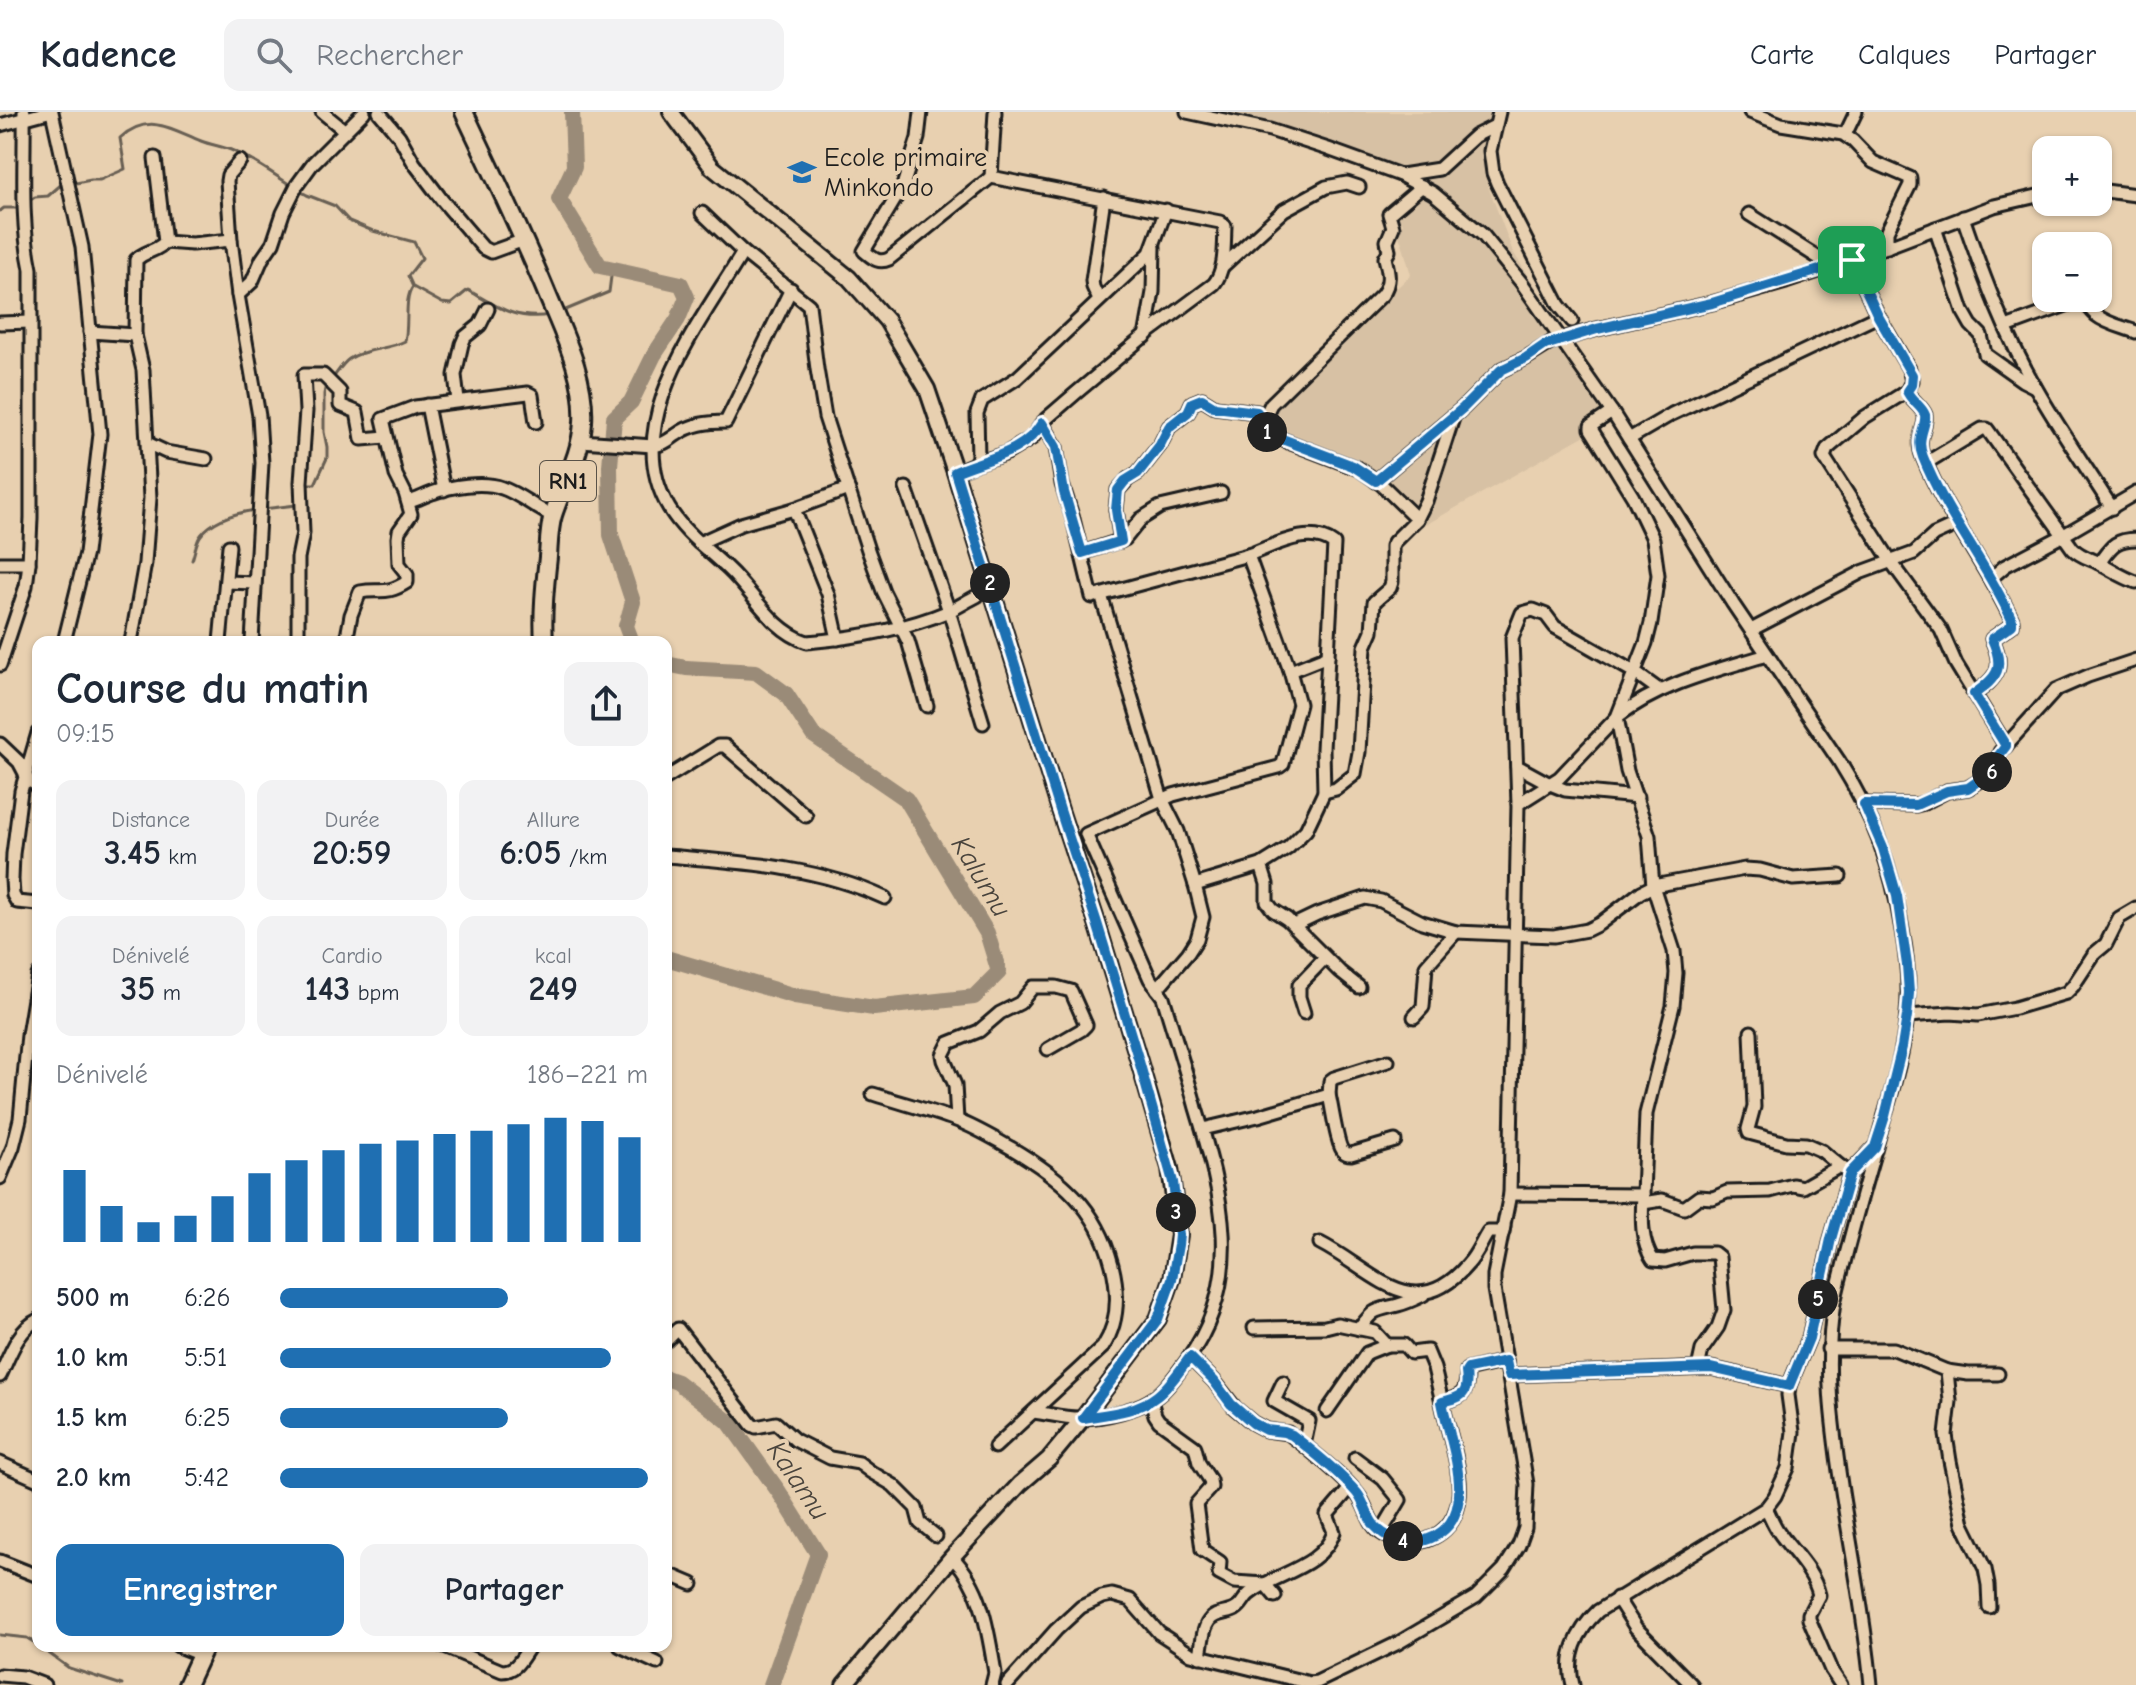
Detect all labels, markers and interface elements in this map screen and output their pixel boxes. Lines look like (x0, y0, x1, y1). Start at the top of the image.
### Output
search box (224, 19, 784, 91)
text: Kadence (40, 33, 176, 77)
icon: search (252, 33, 296, 77)
text: Rechercher (316, 38, 463, 73)
text: Carte (1750, 39, 1814, 71)
text: Calques (1858, 39, 1950, 71)
text: Partager (1994, 39, 2096, 71)
map controls (2032, 136, 2112, 312)
button: + (2032, 136, 2112, 216)
place label: Ecole primaire Minkondo (824, 143, 987, 203)
school or university icon: Ecole primaire Minkondo (787, 157, 817, 187)
pin (1818, 226, 1886, 294)
button: − (2032, 232, 2112, 312)
icon: arrive (1830, 238, 1874, 282)
pin: 1 (1247, 412, 1287, 452)
text: 1 (1263, 419, 1271, 445)
road number: RN1 (540, 461, 596, 501)
pin: 2 (970, 563, 1010, 603)
text: 2 (985, 570, 995, 596)
button: share (564, 662, 648, 746)
text: Course du matin (56, 663, 370, 714)
text: 09:15 (56, 719, 115, 749)
pin: 6 (1972, 752, 2012, 792)
text: 6 (1986, 759, 1998, 785)
text: Distance (111, 807, 190, 833)
text: Durée (324, 807, 380, 833)
text: Allure (527, 807, 580, 833)
water label: Kalumu (945, 830, 1018, 923)
text: 3.45 (104, 833, 161, 873)
text: 20:59 (312, 833, 392, 873)
text: 6:05 (499, 833, 562, 873)
text: km (161, 844, 197, 870)
text: /km (562, 844, 607, 870)
text: Dénivelé (112, 943, 189, 969)
text: Cardio (321, 943, 383, 969)
text: kcal (535, 943, 572, 969)
text: 35 (120, 969, 155, 1009)
text: 143 (305, 969, 350, 1009)
text: 249 (529, 969, 578, 1009)
text: m (155, 980, 181, 1006)
text: bpm (350, 980, 399, 1006)
text: Dénivelé (56, 1060, 148, 1090)
text: 186–221 m (527, 1060, 648, 1090)
pin: 3 (1156, 1192, 1196, 1232)
text: 3 (1171, 1199, 1181, 1225)
pin: 5 (1798, 1279, 1838, 1319)
text: 500 m (56, 1283, 130, 1313)
text: 6:26 (184, 1283, 231, 1313)
text: 5 (1812, 1286, 1824, 1312)
text: 1.0 km (56, 1343, 128, 1373)
text: 5:51 (184, 1343, 227, 1373)
text: 1.5 km (56, 1403, 127, 1433)
text: 6:25 (184, 1403, 231, 1433)
water label: Kalamu (760, 1435, 836, 1526)
text: 2.0 km (56, 1463, 131, 1493)
text: 5:42 (184, 1463, 229, 1493)
pin: 4 (1383, 1521, 1423, 1561)
text: 4 (1398, 1528, 1408, 1554)
button: Enregistrer (56, 1544, 344, 1636)
button: Partager (360, 1544, 648, 1636)

